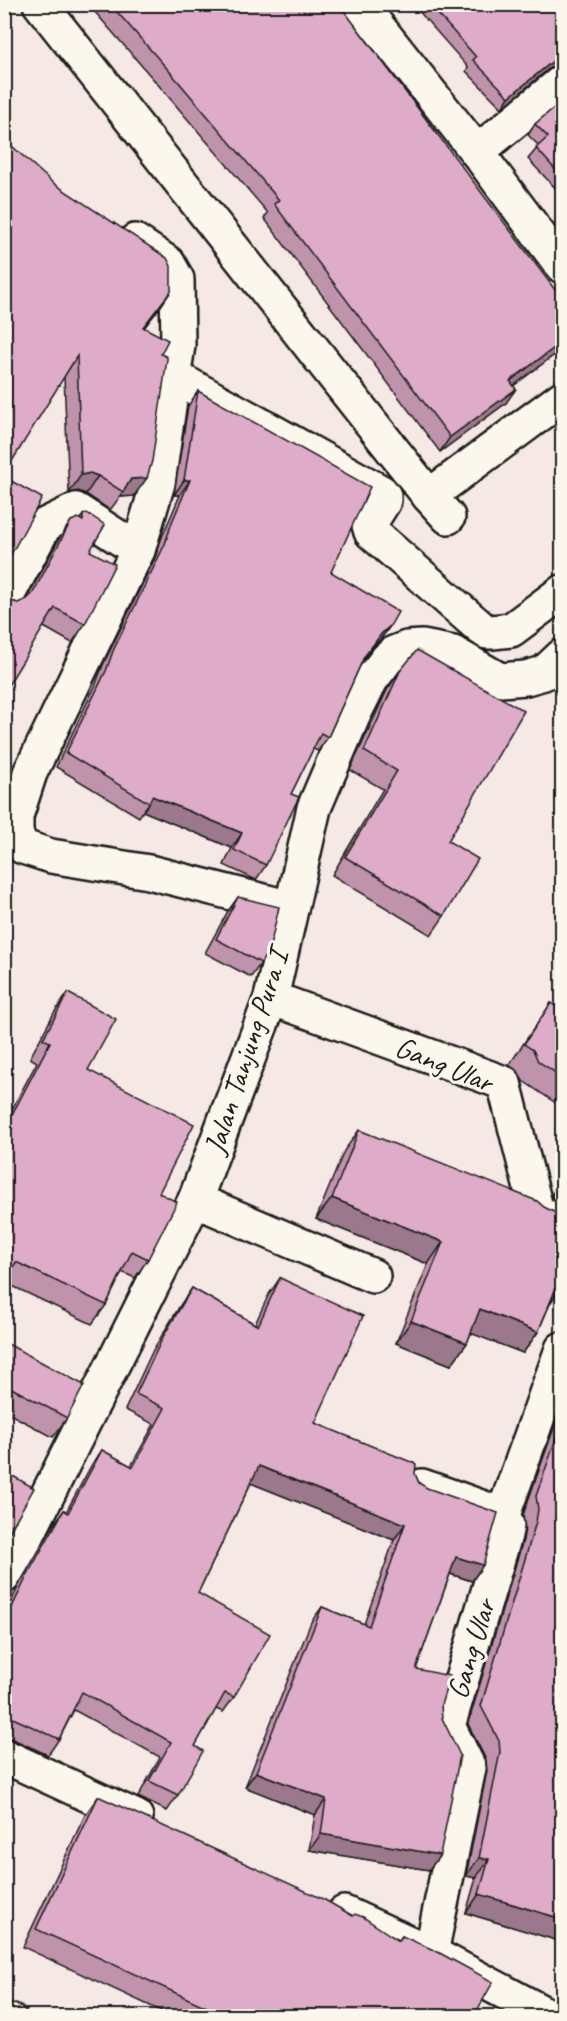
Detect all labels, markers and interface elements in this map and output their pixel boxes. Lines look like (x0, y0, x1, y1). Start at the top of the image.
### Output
street label: Jalan Tanjung Pura I (195, 939, 299, 1160)
street label: Gang Ular (390, 1027, 501, 1102)
street label: Gang Ular (438, 1592, 505, 1703)

